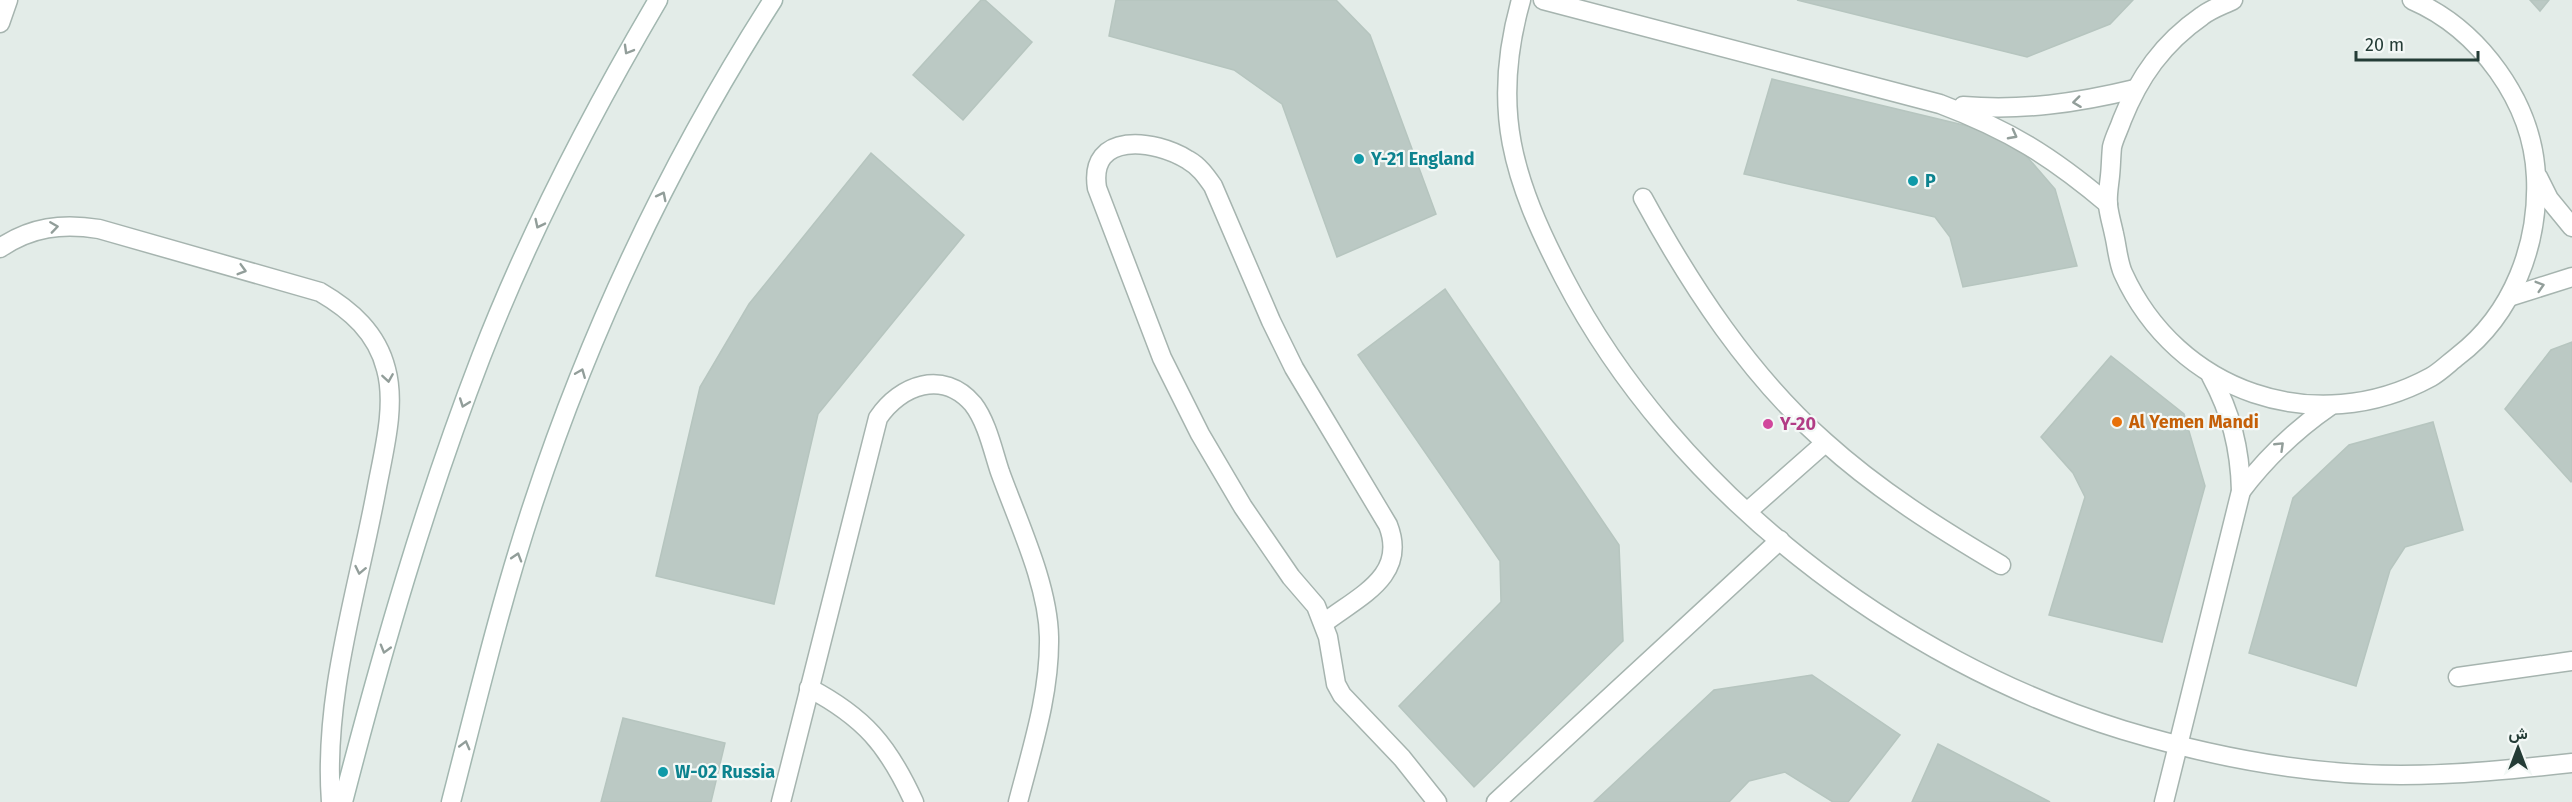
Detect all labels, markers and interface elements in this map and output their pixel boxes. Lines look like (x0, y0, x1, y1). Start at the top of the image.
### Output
scale bar (2356, 24, 2478, 62)
text: 20 m (2365, 34, 2404, 56)
one-way arrow (624, 44, 636, 54)
one-way arrow (2073, 95, 2082, 107)
one-way arrow (2006, 128, 2017, 140)
place label: Y-21 England (1370, 148, 1475, 170)
marker: Y-21 England (1352, 152, 1366, 166)
place label: P (1925, 170, 1936, 192)
marker: P (1906, 174, 1920, 188)
one-way arrow (655, 192, 666, 202)
one-way arrow (535, 217, 546, 228)
one-way arrow (49, 222, 58, 234)
one-way arrow (237, 263, 247, 275)
one-way arrow (2534, 281, 2545, 294)
one-way arrow (574, 369, 586, 380)
one-way arrow (381, 374, 393, 383)
one-way arrow (459, 397, 471, 408)
place label: Al Yemen Mandi (2128, 411, 2259, 433)
place label: Y-20 (1779, 413, 1816, 435)
marker: Al Yemen Mandi (2110, 415, 2124, 429)
marker: Y-20 (1761, 417, 1775, 431)
one-way arrow (2272, 443, 2283, 454)
one-way arrow (509, 552, 522, 563)
one-way arrow (354, 565, 367, 575)
one-way arrow (379, 644, 392, 654)
north arrow (2488, 718, 2548, 778)
text: ش (2508, 724, 2528, 743)
one-way arrow (458, 741, 471, 751)
place label: W-02 Russia (675, 761, 775, 783)
marker: W-02 Russia (656, 765, 670, 779)

